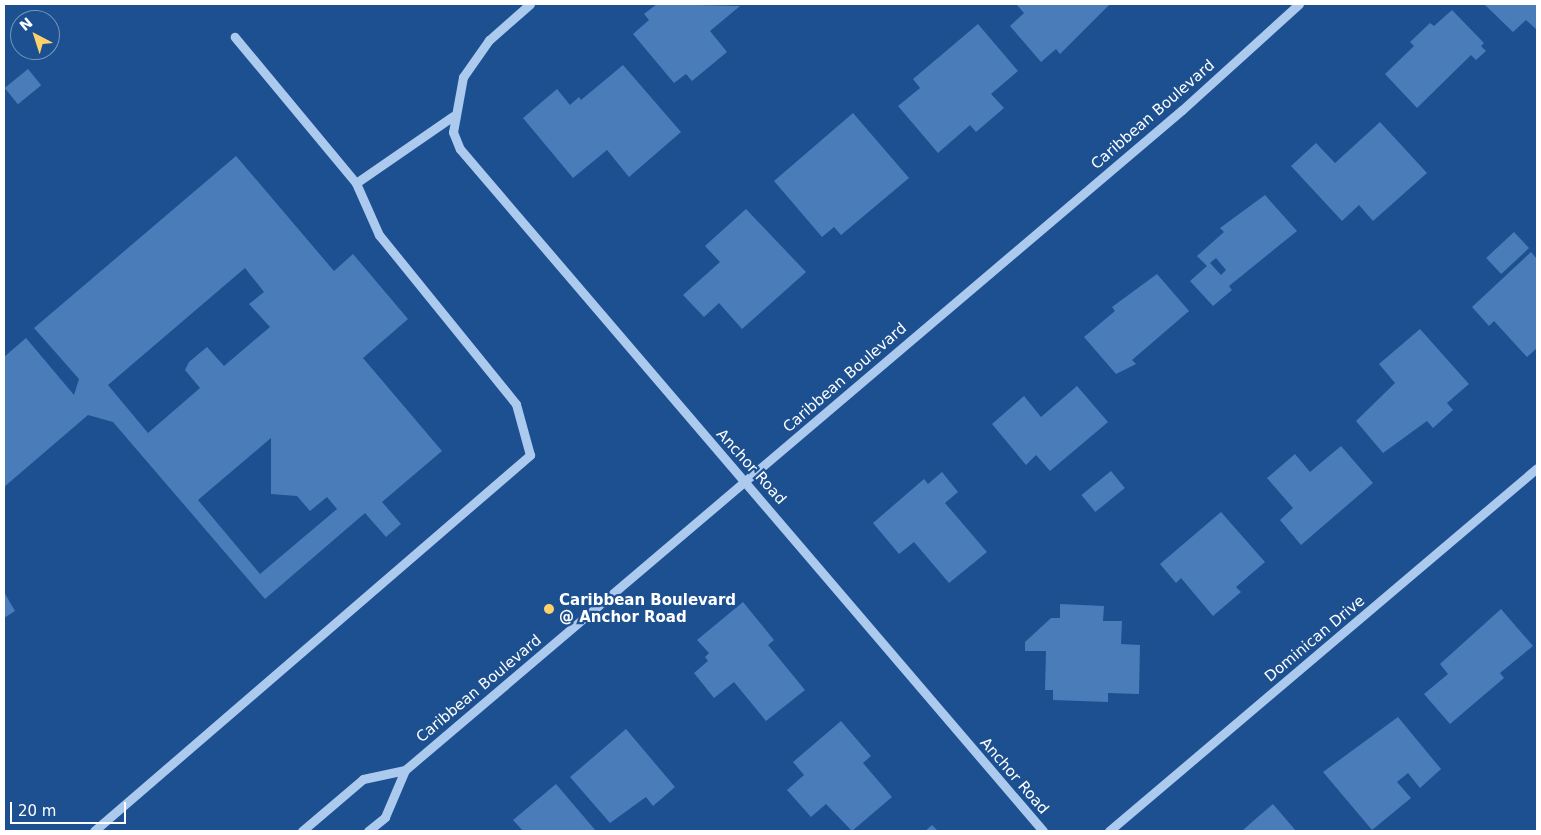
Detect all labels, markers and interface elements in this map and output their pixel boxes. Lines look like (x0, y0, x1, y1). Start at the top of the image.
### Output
north arrow (10, 10, 60, 60)
text: N (16, 14, 36, 34)
street label: Caribbean Boulevard (1088, 57, 1218, 173)
street label: Caribbean Boulevard (780, 320, 910, 436)
street label: Anchor Road (712, 426, 790, 508)
place label: Caribbean Boulevard @ Anchor Road (559, 591, 736, 626)
street label: Dominican Drive (1261, 592, 1369, 686)
marker: Caribbean Boulevard @ Anchor Road (543, 603, 555, 615)
street label: Caribbean Boulevard (413, 631, 545, 747)
street label: Anchor Road (976, 734, 1052, 818)
scale bar (12, 792, 129, 824)
text: 20 m (18, 802, 56, 820)

